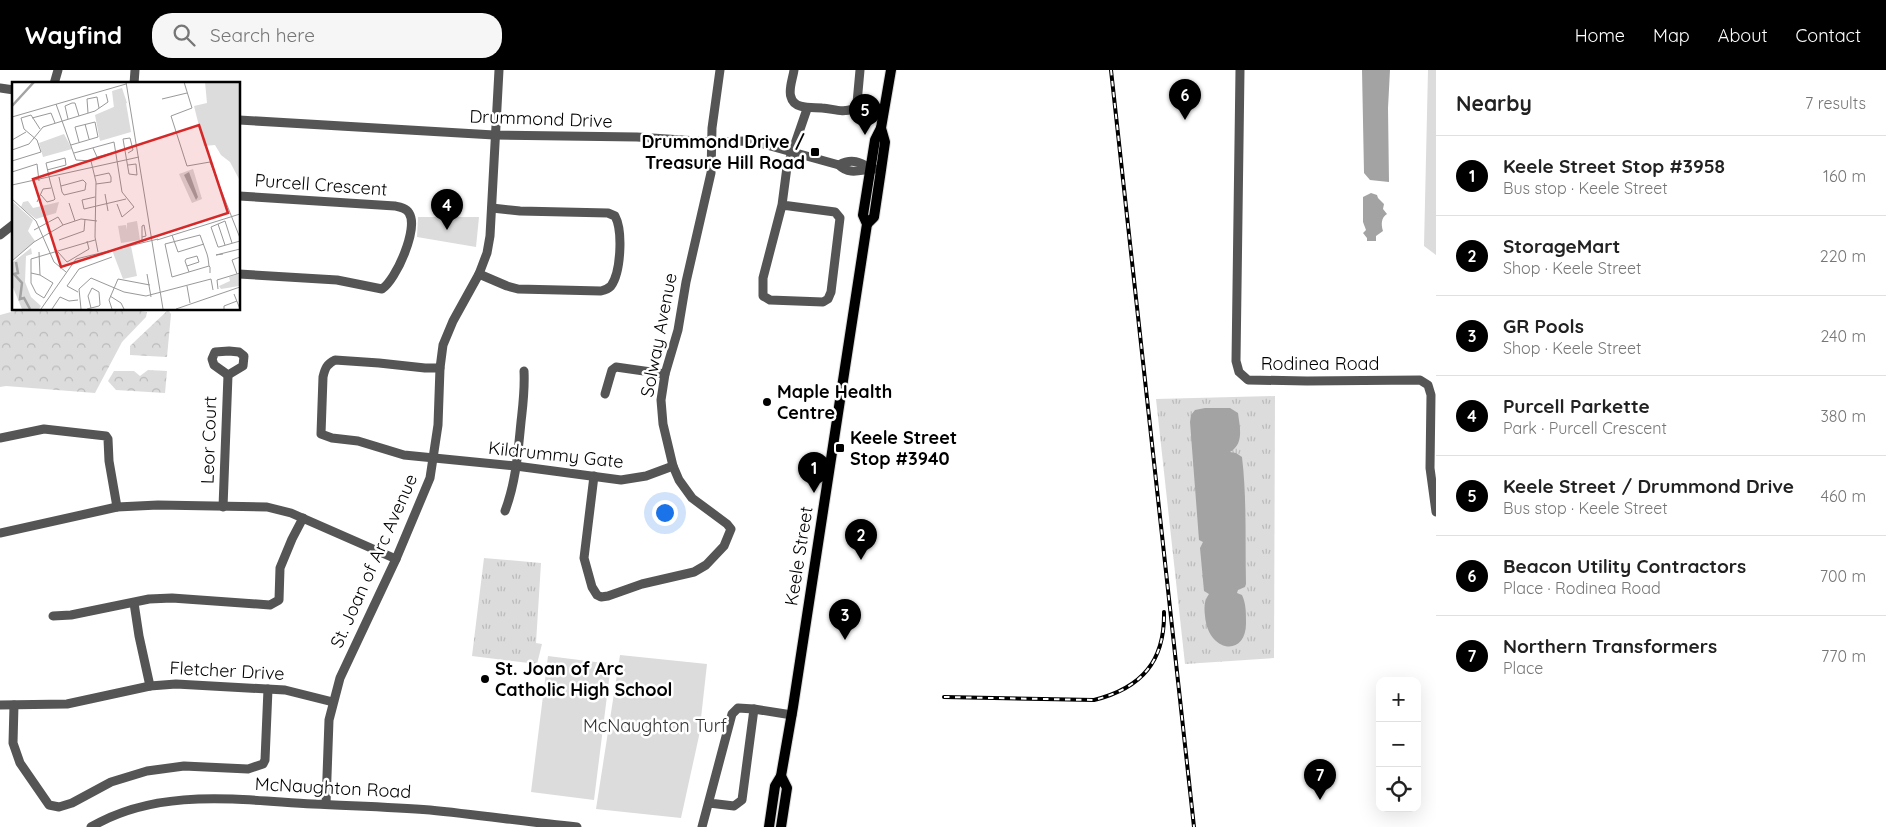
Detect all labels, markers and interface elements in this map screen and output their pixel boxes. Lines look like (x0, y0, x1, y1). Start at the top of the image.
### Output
search box (152, 13, 502, 58)
text: Wayfind (25, 20, 122, 50)
icon: search (170, 21, 198, 49)
text: Search here (210, 23, 315, 47)
text: Home (1575, 24, 1625, 47)
text: Map (1653, 24, 1690, 47)
text: About (1718, 24, 1768, 47)
text: Contact (1796, 24, 1861, 47)
pin: 6 (1169, 79, 1201, 120)
inset map (12, 82, 240, 310)
text: Nearby (1456, 90, 1532, 116)
text: 7 results (1805, 93, 1866, 113)
pin: 5 (849, 94, 881, 135)
street label: Drummond Drive (469, 105, 613, 132)
place label: Drummond Drive / Treasure Hill Road (641, 130, 805, 174)
marker: Drummond Drive / Treasure Hill Road (809, 146, 821, 158)
text: Keele Street Stop #3958 (1503, 154, 1725, 178)
text: 1 (1469, 166, 1475, 186)
text: 160 m (1823, 166, 1866, 186)
street label: Purcell Crescent (254, 168, 388, 201)
text: Bus stop · Keele Street (1503, 178, 1668, 198)
pin: 4 (431, 189, 463, 230)
text: StorageMart (1503, 234, 1620, 258)
text: 2 (1467, 246, 1477, 266)
text: 220 m (1820, 246, 1866, 266)
text: Shop · Keele Street (1503, 258, 1642, 278)
street label: Solway Avenue (635, 271, 682, 399)
text: GR Pools (1503, 314, 1584, 338)
text: 3 (1468, 326, 1476, 346)
text: 240 m (1820, 326, 1866, 346)
text: Shop · Keele Street (1503, 338, 1642, 358)
street label: Rodinea Road (1261, 352, 1379, 375)
place label: Maple Health Centre (777, 380, 892, 424)
text: Purcell Parkette (1503, 394, 1650, 418)
street label: Leor Court (195, 395, 222, 485)
marker: Maple Health Centre (761, 396, 773, 408)
text: 4 (1467, 406, 1477, 426)
text: 380 m (1820, 406, 1866, 426)
text: Park · Purcell Crescent (1503, 418, 1667, 438)
place label: Keele Street Stop #3940 (850, 426, 957, 470)
street label: Kildrummy Gate (487, 436, 625, 473)
marker: Keele Street Stop #3940 (834, 442, 846, 454)
pin: 1 (798, 452, 830, 493)
street label: St. Joan of Arc Avenue (325, 470, 422, 651)
text: Keele Street / Drummond Drive (1503, 474, 1794, 498)
text: 5 (1467, 486, 1477, 506)
text: 460 m (1820, 486, 1866, 506)
text: Bus stop · Keele Street (1503, 498, 1668, 518)
your location (652, 500, 678, 526)
street label: Keele Street (779, 505, 818, 607)
pin: 2 (845, 519, 877, 560)
text: Beacon Utility Contractors (1503, 554, 1746, 578)
text: 6 (1468, 566, 1476, 586)
text: 700 m (1820, 566, 1866, 586)
text: Place · Rodinea Road (1503, 578, 1661, 598)
pin: 3 (829, 599, 861, 640)
text: Northern Transformers (1503, 634, 1717, 658)
text: 7 (1468, 646, 1476, 666)
text: 770 m (1821, 646, 1866, 666)
street label: Fletcher Drive (169, 656, 285, 685)
place label: St. Joan of Arc Catholic High School (495, 657, 672, 701)
text: Place (1503, 658, 1543, 678)
marker: St. Joan of Arc Catholic High School (479, 673, 491, 685)
map controls (1376, 677, 1421, 812)
button: + (1376, 677, 1421, 722)
park label: McNaughton Turf (583, 714, 728, 737)
button: − (1376, 722, 1421, 767)
pin: 7 (1304, 759, 1336, 800)
button: locate (1376, 767, 1421, 812)
street label: McNaughton Road (254, 772, 412, 803)

